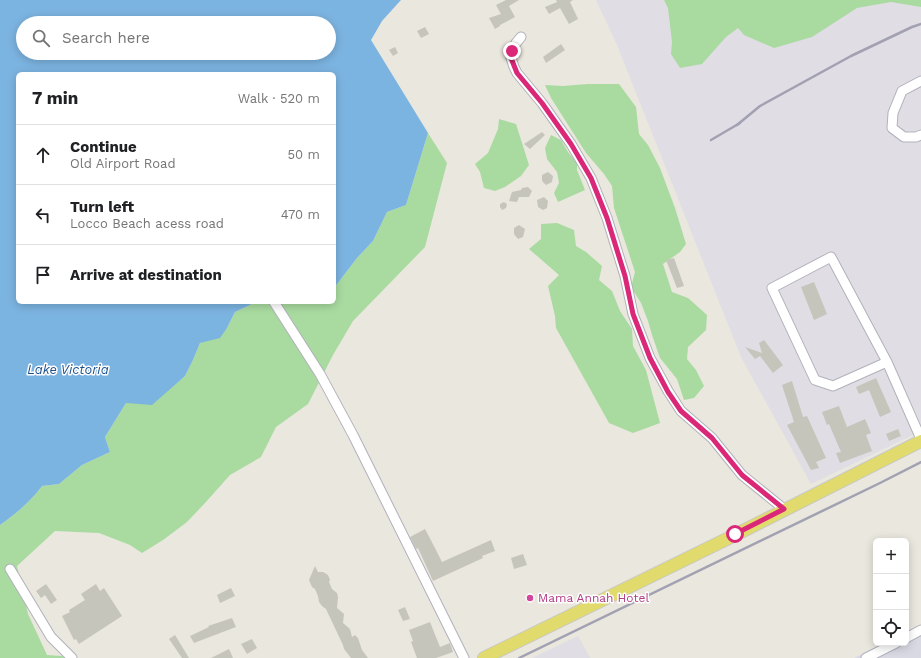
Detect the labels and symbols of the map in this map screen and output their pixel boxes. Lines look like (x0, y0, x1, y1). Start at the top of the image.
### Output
route end (503, 42, 521, 60)
water label: Lake Victoria (27, 362, 109, 377)
route start (726, 525, 744, 543)
place label: Mama Annah Hotel (538, 591, 649, 605)
marker: Mama Annah Hotel (525, 593, 535, 603)

